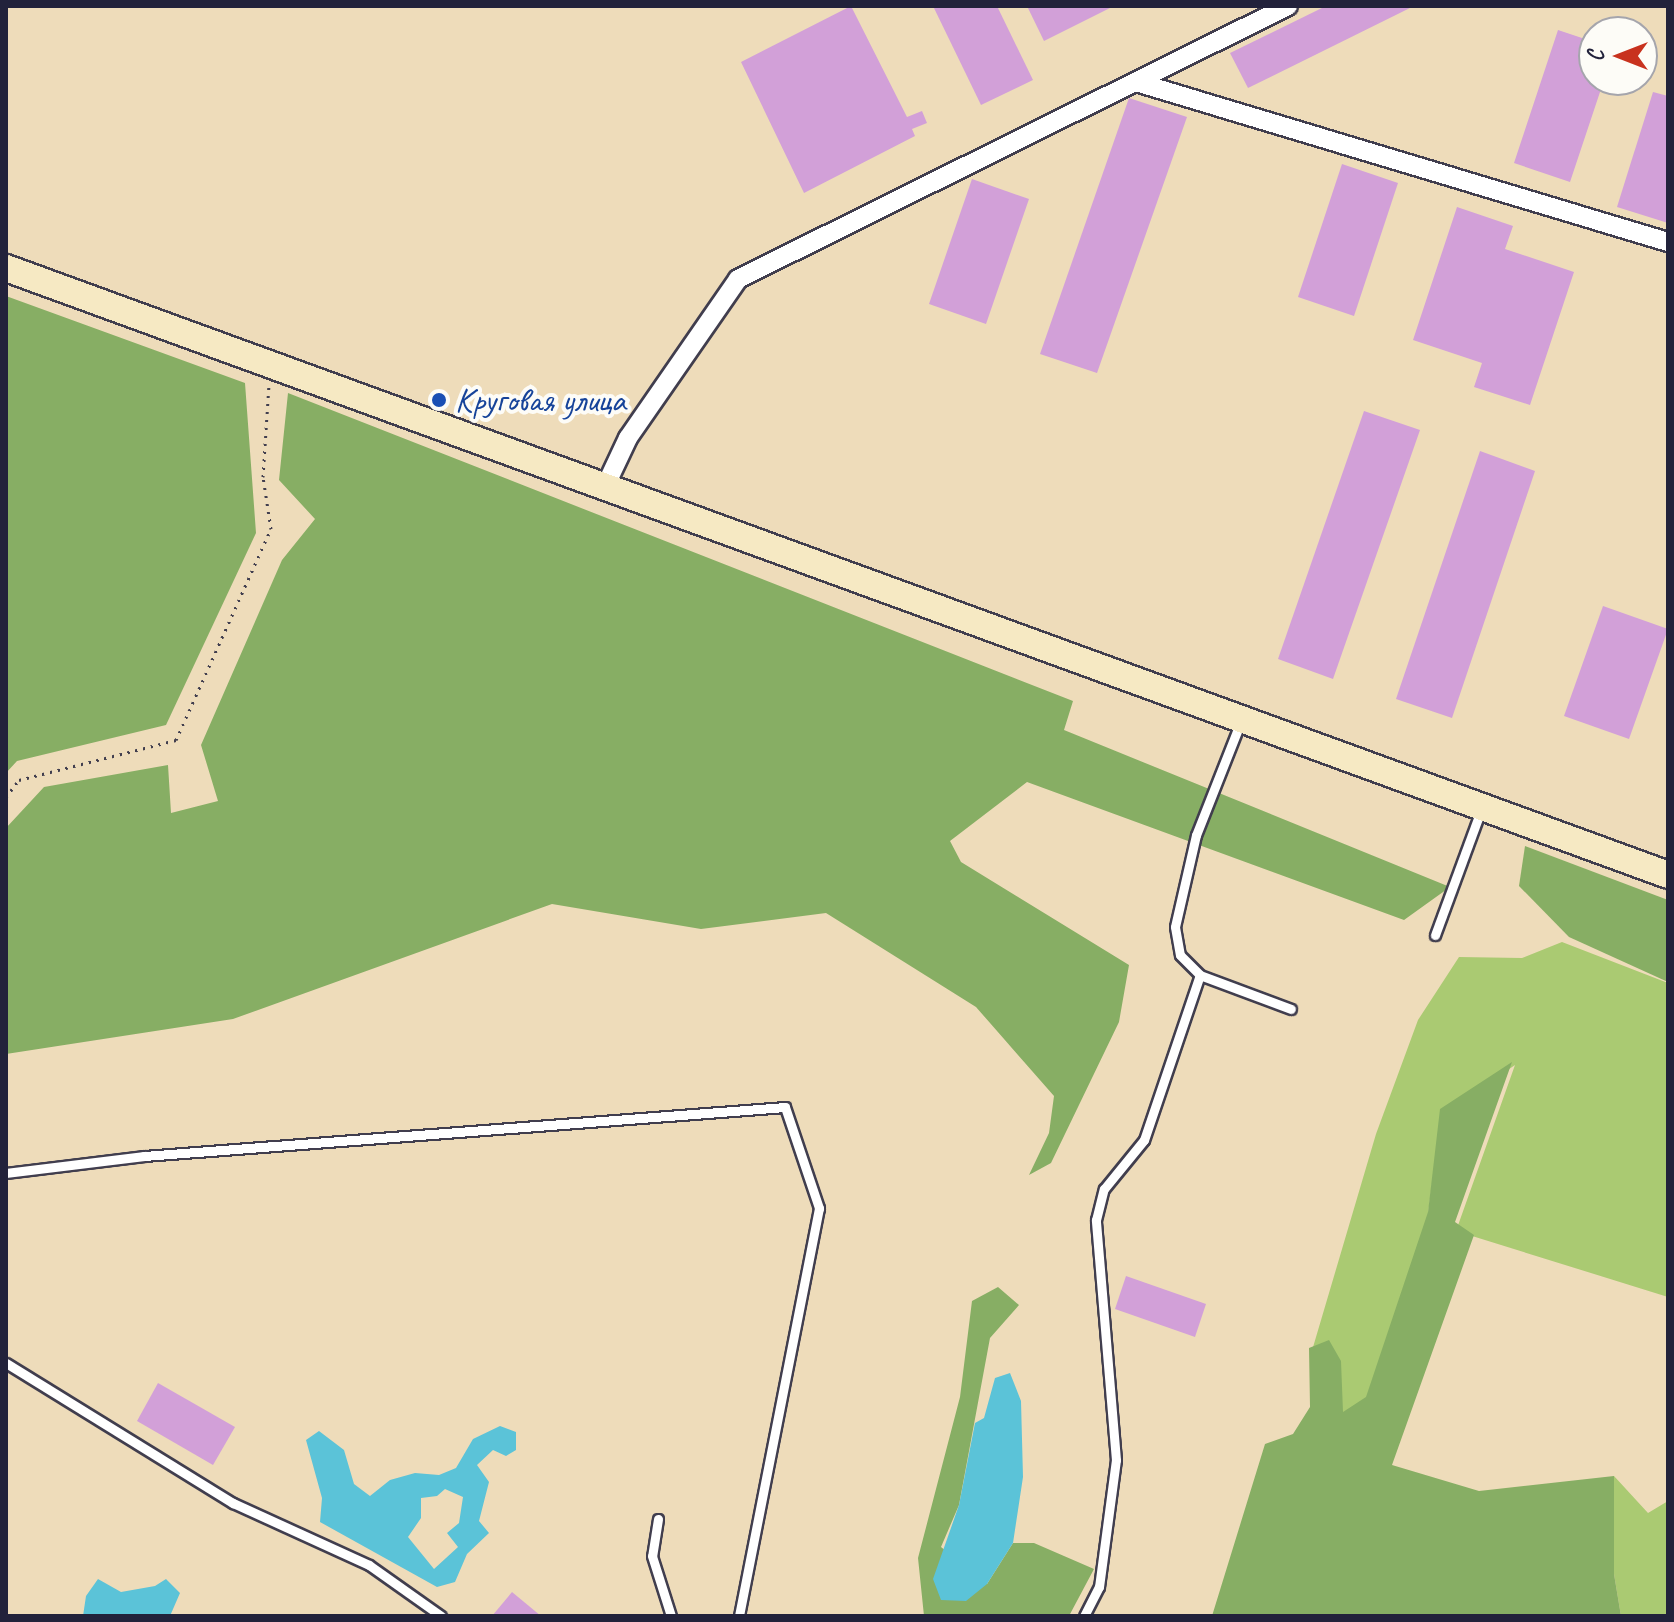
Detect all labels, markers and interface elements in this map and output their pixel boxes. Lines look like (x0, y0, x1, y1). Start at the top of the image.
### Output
north arrow (1578, 16, 1658, 96)
text: С (1582, 51, 1610, 61)
place label: Круговая улица (455, 380, 627, 420)
marker: Круговая улица (430, 391, 448, 409)

